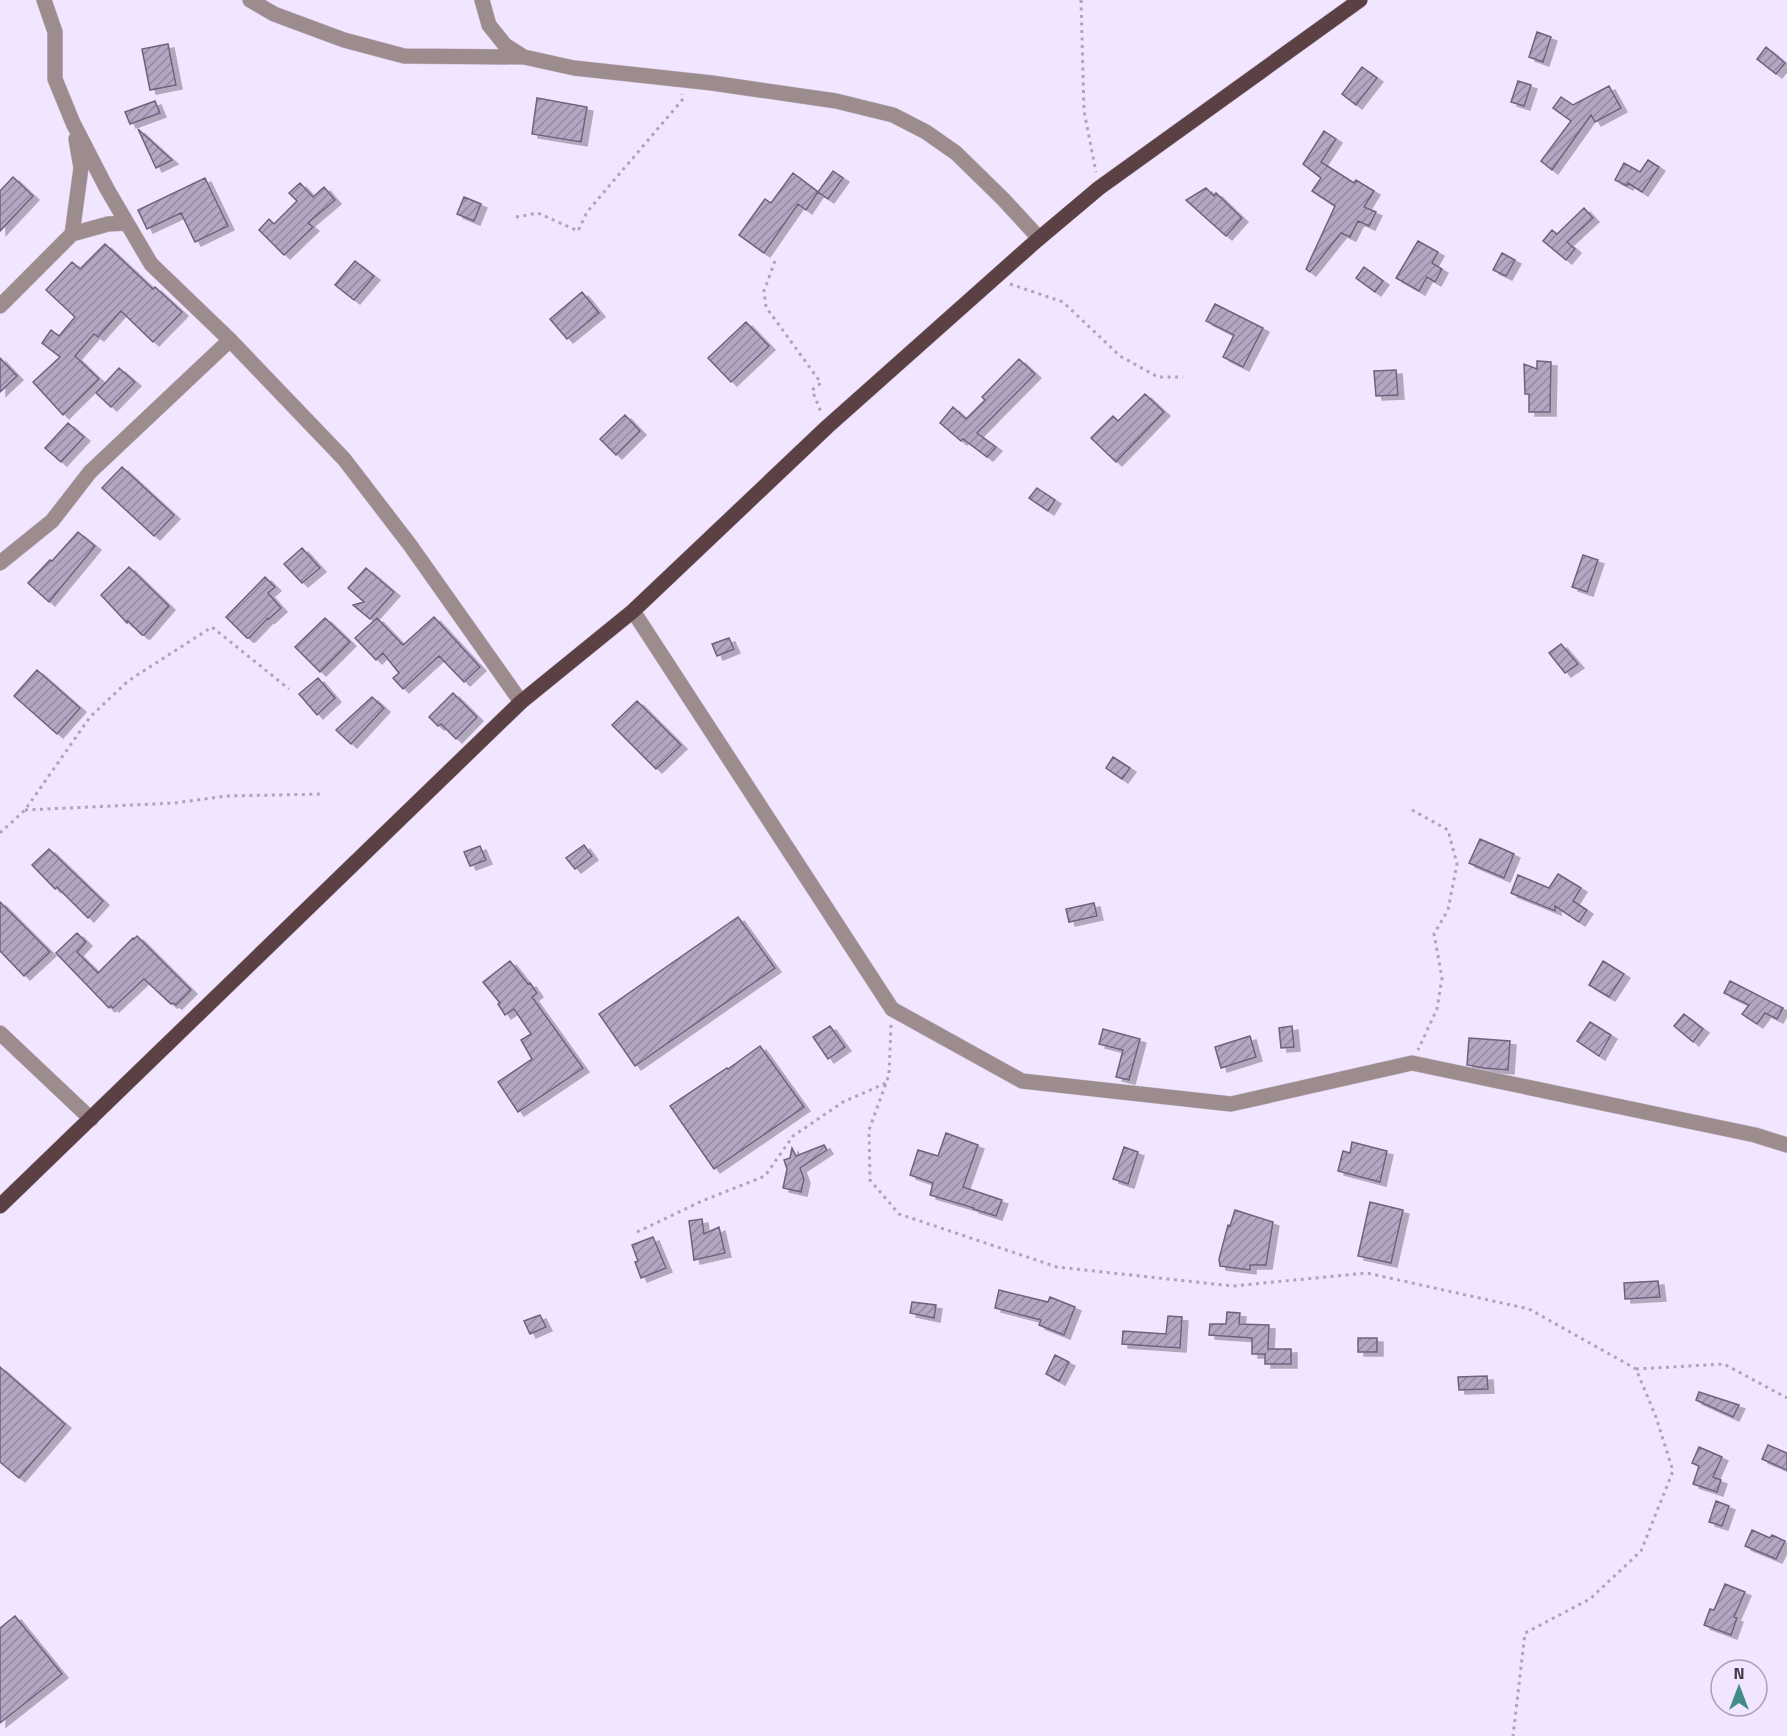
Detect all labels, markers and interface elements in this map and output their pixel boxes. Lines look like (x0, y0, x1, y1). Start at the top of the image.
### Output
north arrow (1709, 1658, 1769, 1718)
text: N (1733, 1661, 1745, 1685)

